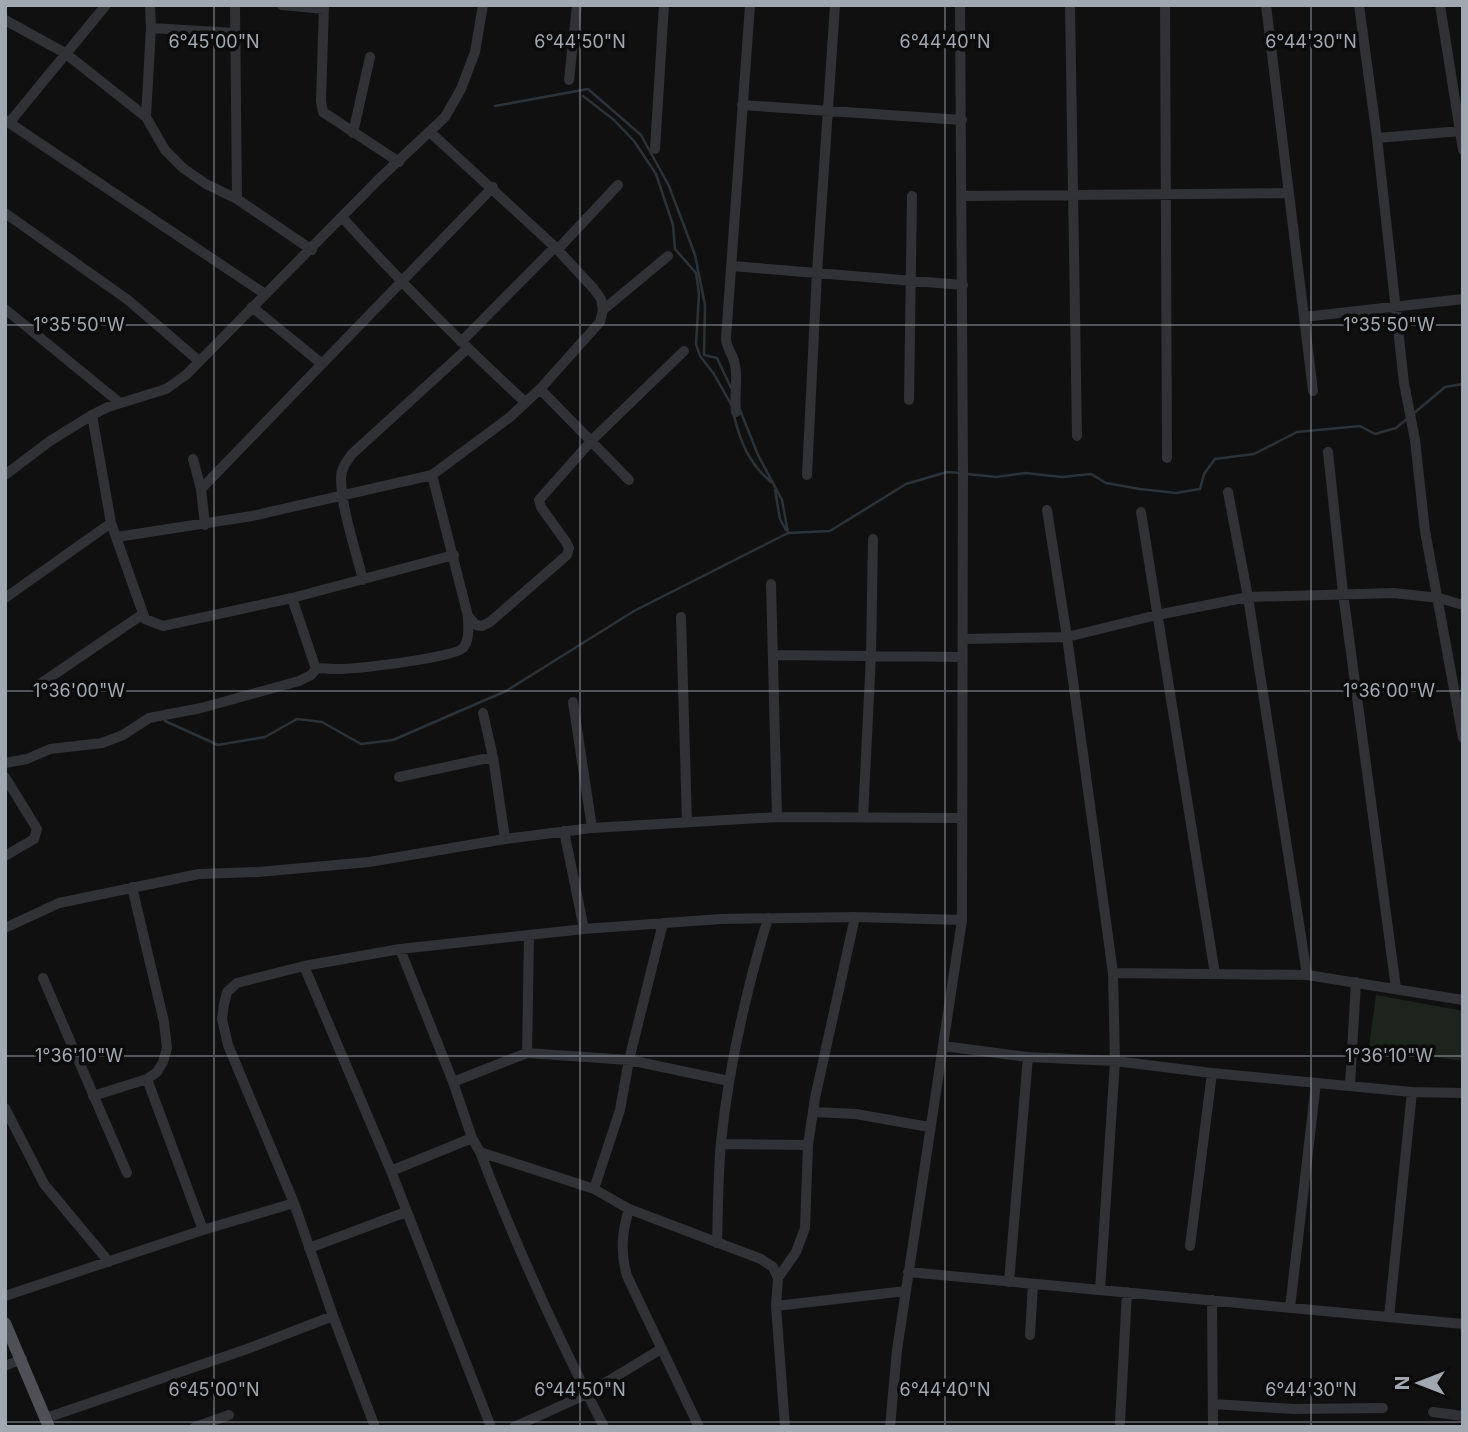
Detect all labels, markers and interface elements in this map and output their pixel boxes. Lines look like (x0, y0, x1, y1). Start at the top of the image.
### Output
text: 6°45'00"N (168, 31, 260, 52)
text: 6°44'50"N (534, 31, 626, 52)
text: 6°44'40"N (899, 31, 991, 52)
text: 6°44'30"N (1265, 31, 1357, 52)
text: 1°35'50"W (33, 314, 125, 335)
text: 1°35'50"W (1343, 314, 1435, 335)
text: 1°36'00"W (33, 680, 125, 701)
text: 1°36'00"W (1343, 680, 1435, 701)
text: 1°36'10"W (35, 1045, 123, 1066)
text: 1°36'10"W (1345, 1045, 1433, 1066)
north arrow (1384, 1348, 1454, 1418)
text: N (1391, 1376, 1414, 1390)
text: 6°45'00"N (168, 1379, 260, 1400)
text: 6°44'50"N (534, 1379, 626, 1400)
text: 6°44'40"N (899, 1379, 991, 1400)
text: 6°44'30"N (1265, 1379, 1357, 1400)

